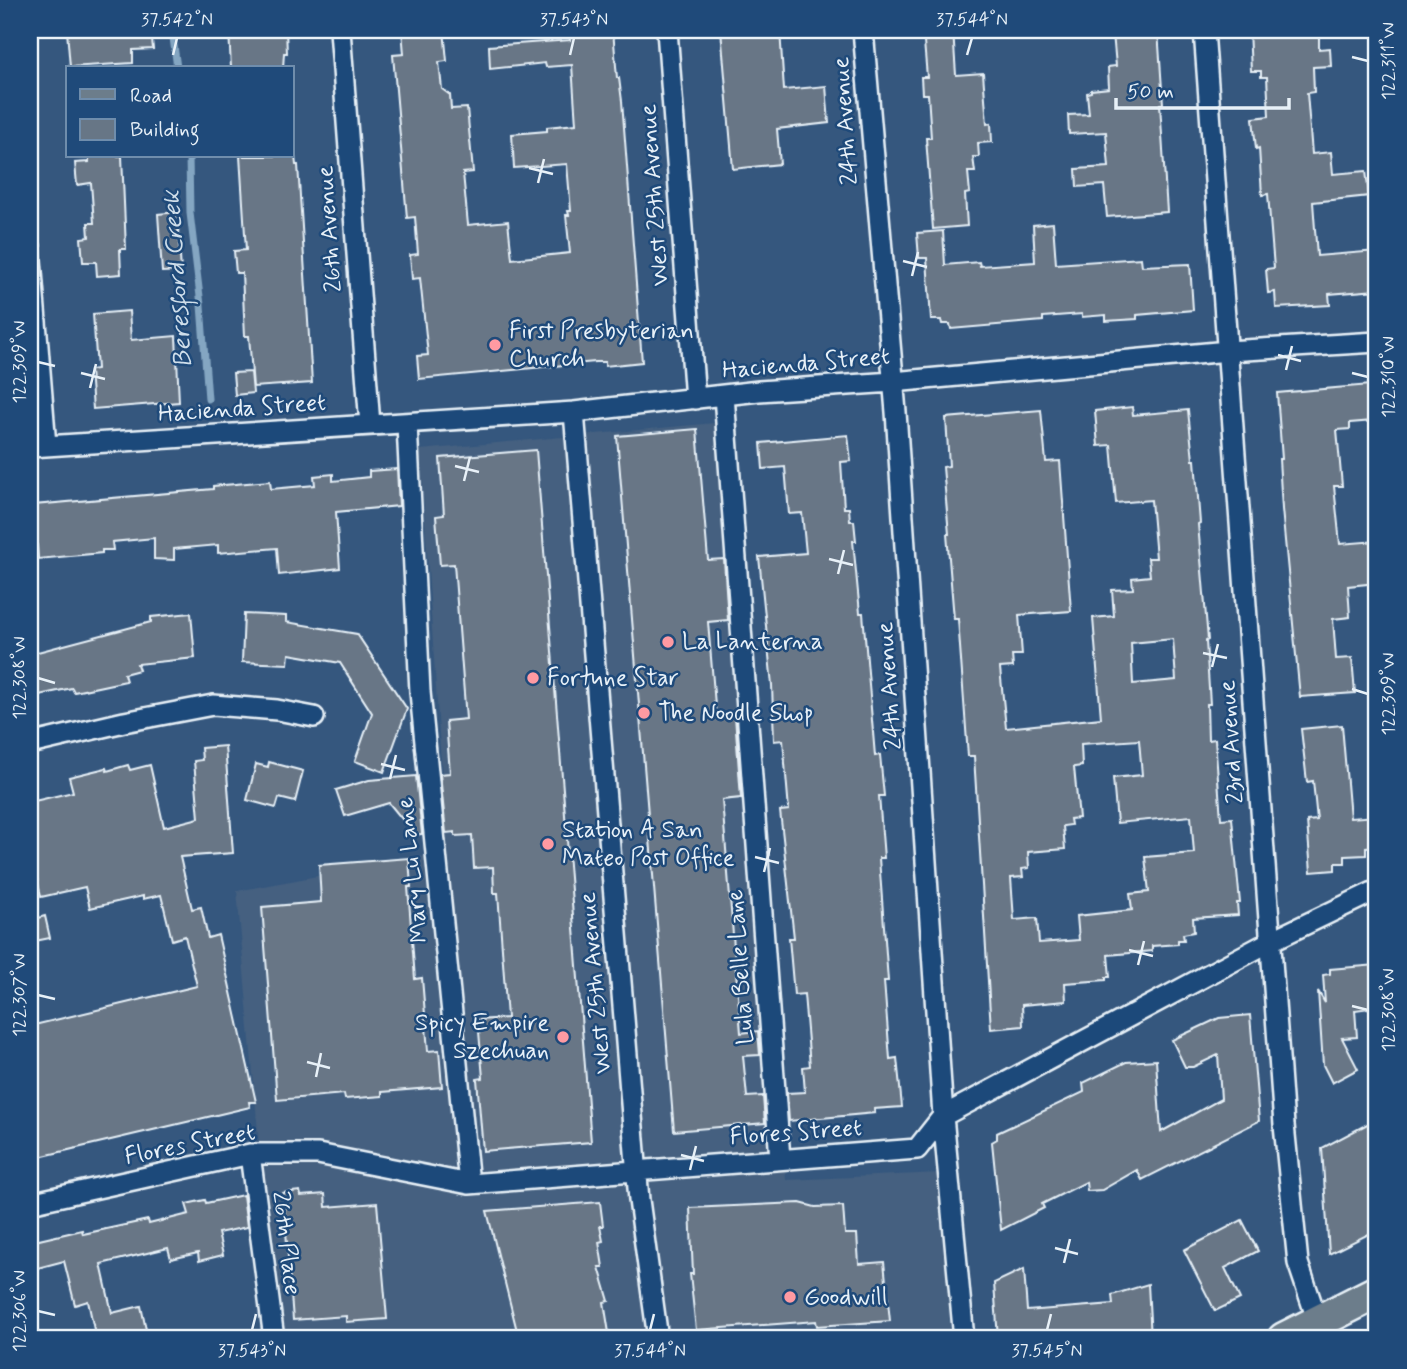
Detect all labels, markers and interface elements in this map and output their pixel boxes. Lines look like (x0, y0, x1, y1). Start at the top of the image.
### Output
text: 37.542°N (141, 8, 213, 32)
text: 37.543°N (540, 8, 608, 32)
text: 37.544°N (936, 8, 1008, 32)
text: 122.311°W (1377, 22, 1401, 100)
street label: 24th Avenue (826, 56, 866, 186)
legend (66, 66, 294, 158)
scale bar (1116, 66, 1290, 110)
text: 50 m (1127, 78, 1174, 106)
text: Road (130, 82, 172, 110)
street label: West 25th Avenue (633, 103, 677, 287)
text: Building (130, 116, 200, 146)
street label: 26th Avenue (310, 164, 350, 293)
water label: Beresford Creek (155, 188, 203, 369)
place label: First Presbyterian Church (509, 316, 694, 375)
text: 122.309°W (8, 321, 32, 403)
text: 122.310°W (1377, 336, 1401, 418)
marker: First Presbyterian Church (487, 337, 503, 353)
street label: Hacienda Street (721, 341, 891, 387)
street label: Hacienda Street (157, 388, 327, 430)
street label: 24th Avenue (870, 621, 910, 751)
place label: La Lanterna (682, 627, 823, 658)
marker: La Lanterna (660, 634, 676, 650)
text: 122.308°W (8, 636, 32, 720)
text: 122.309°W (1377, 653, 1401, 735)
place label: Fortune Star (547, 663, 679, 694)
marker: Fortune Star (525, 670, 541, 686)
street label: 23rd Avenue (1212, 679, 1252, 805)
place label: The Noodle Shop (658, 698, 813, 729)
marker: The Noodle Shop (636, 705, 652, 721)
street label: Mary Lu Lane (390, 796, 436, 944)
place label: Station A San Mateo Post Office (562, 815, 735, 874)
marker: Station A San Mateo Post Office (540, 836, 556, 852)
street label: Lula Belle Lane (720, 888, 762, 1046)
street label: West 25th Avenue (573, 891, 619, 1075)
text: 122.307°W (8, 953, 32, 1037)
text: 122.308°W (1377, 968, 1401, 1052)
place label: Spicy Empire Szechuan (415, 1008, 549, 1067)
marker: Spicy Empire Szechuan (555, 1029, 571, 1045)
street label: Flores Street (729, 1113, 863, 1153)
street label: Flores Street (122, 1117, 258, 1173)
street label: 26th Place (264, 1189, 308, 1297)
text: 122.306°W (8, 1270, 32, 1352)
place label: Goodwill (804, 1282, 888, 1313)
marker: Goodwill (782, 1289, 798, 1305)
text: 37.543°N (218, 1339, 286, 1363)
text: 37.544°N (614, 1339, 686, 1363)
text: 37.545°N (1011, 1339, 1083, 1363)

